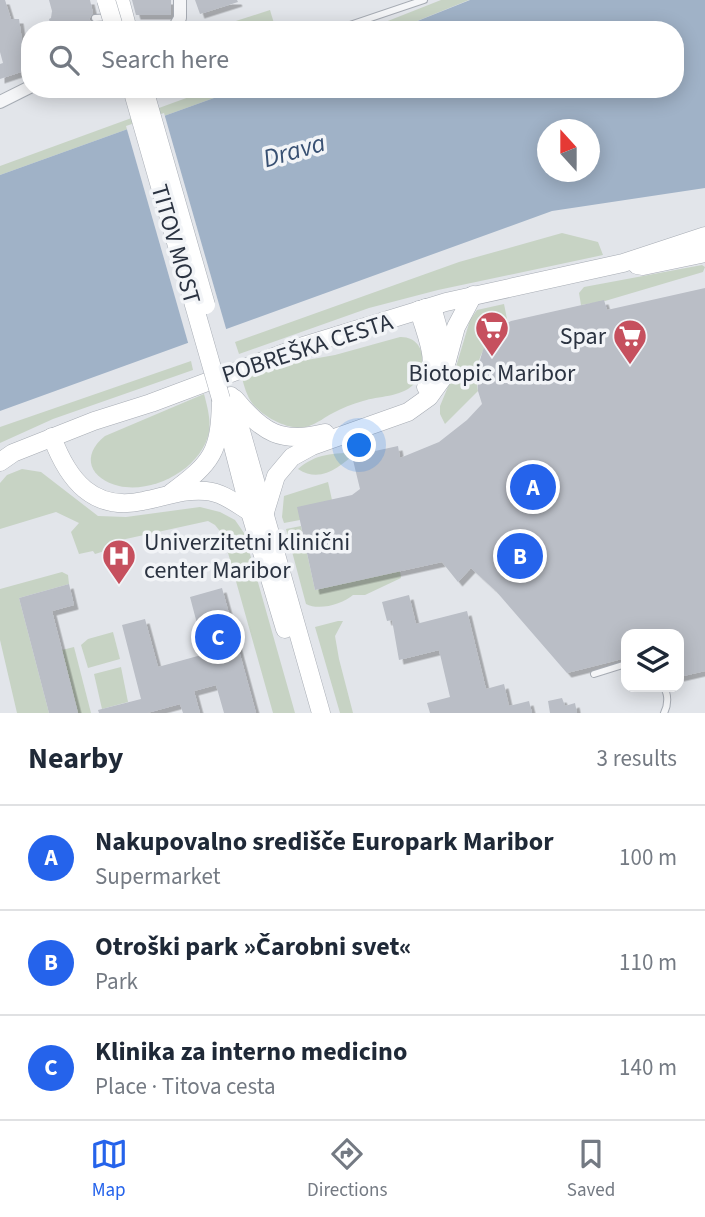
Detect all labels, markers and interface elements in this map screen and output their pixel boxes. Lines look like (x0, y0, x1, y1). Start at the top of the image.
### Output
search box (21, 21, 684, 98)
icon: search (45, 41, 83, 79)
text: Search here (101, 41, 229, 78)
north arrow (537, 119, 600, 182)
water label: Drava (259, 124, 330, 177)
street label: TITOV MOST (142, 180, 209, 308)
street label: POBREŠKA CESTA (217, 304, 397, 393)
supermarket icon: Biotopic Maribor (473, 309, 511, 358)
supermarket icon: Spar (611, 317, 649, 366)
place label: Spar (560, 319, 607, 354)
place label: Biotopic Maribor (409, 356, 576, 391)
your location (342, 428, 376, 462)
pin: A (510, 461, 556, 513)
place label: Univerzitetni klinični center Maribor (144, 525, 350, 588)
pin: B (497, 530, 543, 582)
hospital icon: Univerzitetni klinični center Maribor (100, 537, 138, 586)
pin: C (195, 611, 241, 663)
map controls (621, 629, 684, 692)
button: layers (621, 629, 684, 692)
text: Nearby (28, 737, 123, 780)
text: 3 results (597, 742, 677, 775)
text: Nakupovalno središče Europark Maribor (95, 823, 553, 860)
text: A (44, 841, 58, 874)
text: 100 m (619, 841, 677, 874)
text: Supermarket (95, 860, 221, 893)
text: Otroški park »Čarobni svet« (95, 928, 412, 965)
text: B (44, 946, 58, 979)
text: 110 m (619, 946, 677, 979)
text: Park (95, 965, 138, 998)
text: Klinika za interno medicino (95, 1033, 407, 1070)
text: C (44, 1051, 58, 1084)
text: 140 m (619, 1051, 677, 1084)
text: Place · Titova cesta (95, 1070, 276, 1103)
tab: Map (90, 1135, 128, 1204)
tab: Directions (307, 1135, 387, 1204)
tab: Saved (567, 1135, 615, 1204)

